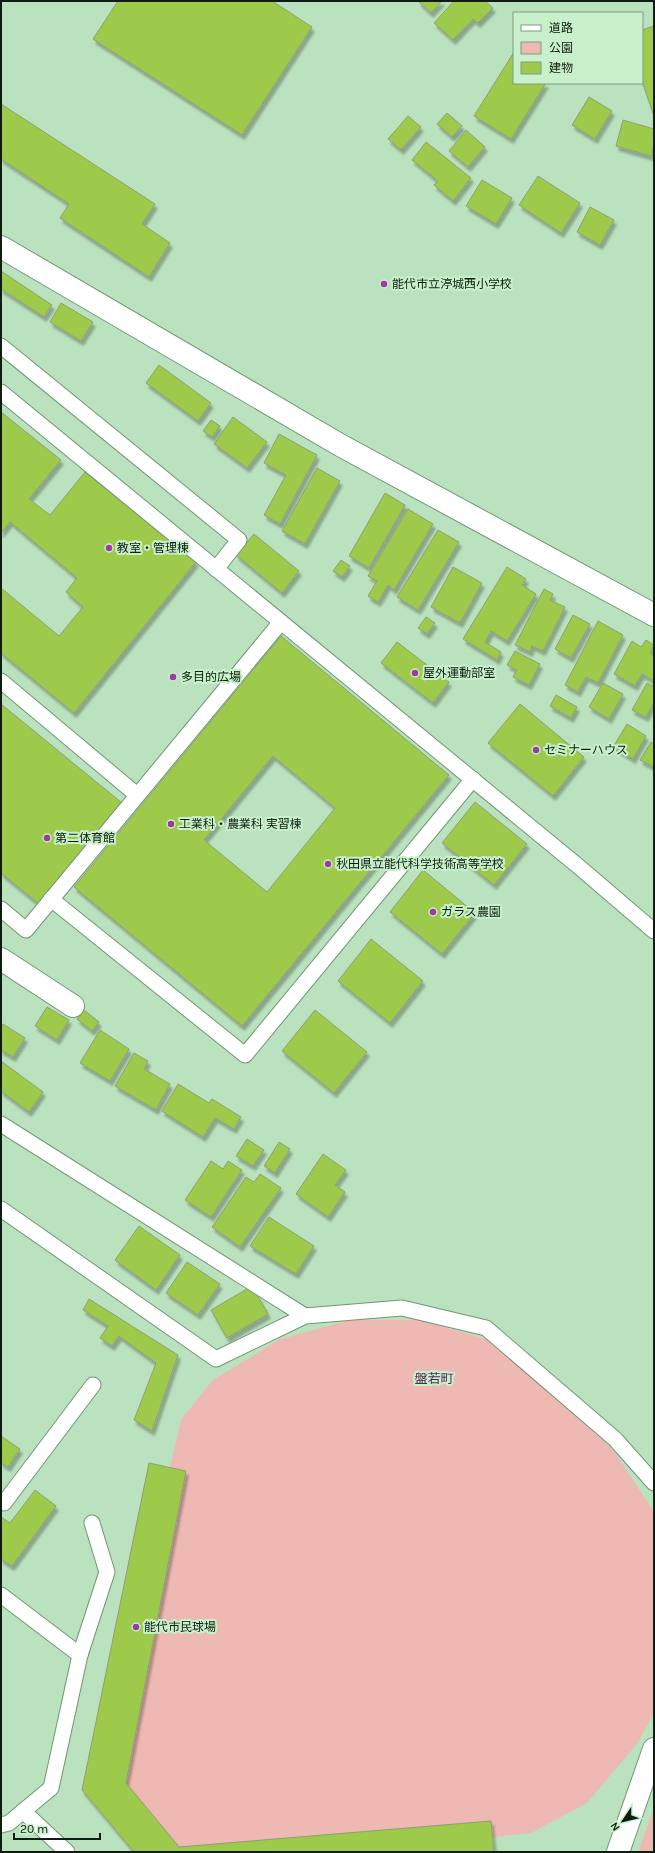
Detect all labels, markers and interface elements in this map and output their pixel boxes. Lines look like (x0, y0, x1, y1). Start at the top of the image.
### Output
legend (513, 12, 643, 84)
text: 道路 (549, 21, 573, 35)
text: 公園 (549, 41, 573, 55)
text: 建物 (549, 61, 573, 75)
place label: 能代市立渟城西小学校 (392, 277, 512, 291)
marker: 能代市立渟城西小学校 (379, 279, 389, 289)
place label: 教室・管理棟 (117, 541, 189, 555)
marker: 教室・管理棟 (104, 543, 114, 553)
place label: 屋外運動部室 (423, 666, 495, 680)
marker: 屋外運動部室 (410, 668, 420, 678)
place label: 多目的広場 (181, 670, 241, 684)
marker: 多目的広場 (168, 672, 178, 682)
place label: セミナーハウス (544, 743, 628, 757)
marker: セミナーハウス (531, 745, 541, 755)
place label: 工業科・農業科 実習棟 (179, 817, 302, 831)
marker: 工業科・農業科 実習棟 (166, 819, 176, 829)
place label: 第二体育館 (55, 831, 115, 845)
marker: 第二体育館 (42, 833, 52, 843)
place label: 秋田県立能代科学技術高等学校 (336, 857, 504, 871)
marker: 秋田県立能代科学技術高等学校 (323, 859, 333, 869)
place label: ガラス農園 (441, 905, 501, 919)
marker: ガラス農園 (428, 907, 438, 917)
district label: 盤若町 (414, 1371, 454, 1386)
place label: 能代市民球場 (144, 1620, 216, 1634)
marker: 能代市民球場 (131, 1622, 141, 1632)
north arrow (603, 1801, 643, 1841)
scale bar (14, 1815, 100, 1841)
text: N (608, 1819, 623, 1833)
text: 20 m (20, 1822, 48, 1836)

